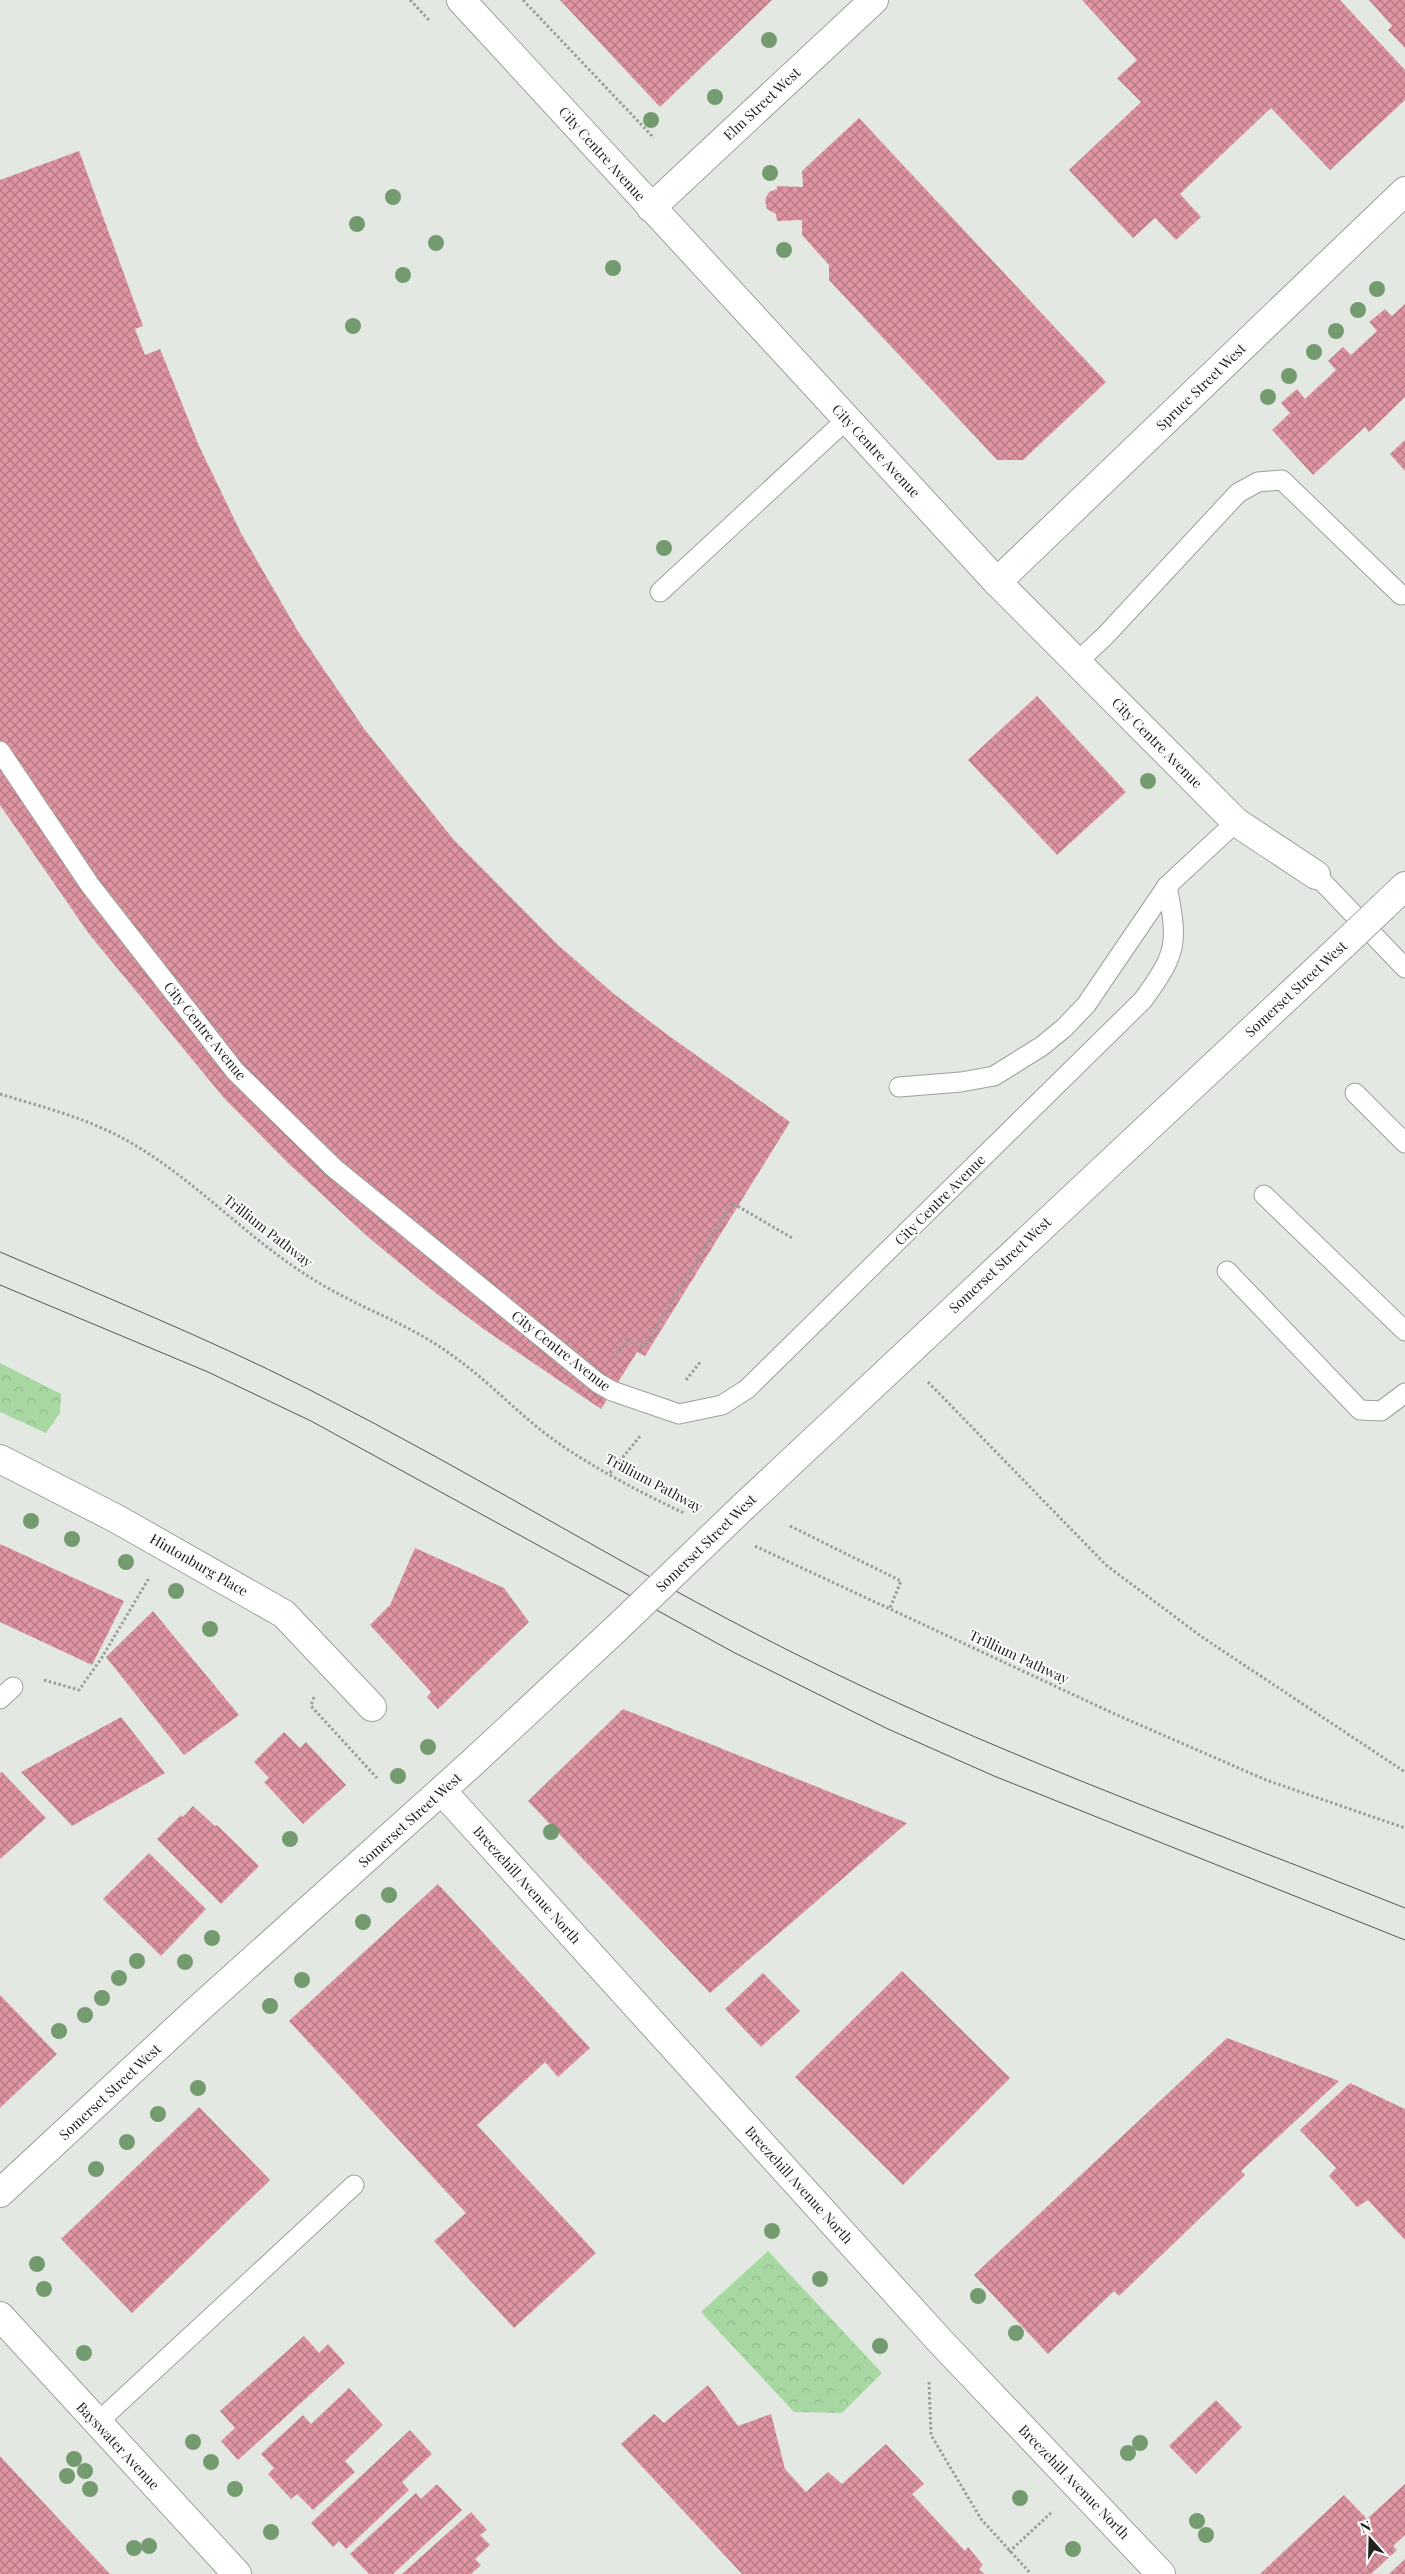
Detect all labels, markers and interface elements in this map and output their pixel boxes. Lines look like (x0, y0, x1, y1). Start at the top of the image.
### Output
street label: Elm Street West (719, 62, 805, 144)
street label: City Centre Avenue (555, 102, 650, 205)
street label: Spruce Street West (1152, 338, 1250, 434)
street label: City Centre Avenue (828, 400, 925, 501)
street label: City Centre Avenue (1108, 693, 1207, 792)
street label: Somerset Street West (1241, 936, 1351, 1041)
street label: City Centre Avenue (160, 978, 251, 1084)
street label: City Centre Avenue (890, 1150, 989, 1249)
street label: Trillium Pathway (220, 1190, 317, 1271)
street label: Somerset Street West (945, 1212, 1055, 1317)
street label: City Centre Avenue (508, 1306, 615, 1395)
street label: Trillium Pathway (602, 1449, 706, 1516)
street label: Somerset Street West (651, 1489, 761, 1596)
street label: Hintonburg Place (147, 1529, 252, 1600)
street label: Trillium Pathway (966, 1625, 1072, 1688)
street label: Somerset Street West (354, 1767, 466, 1871)
street label: Breezehill Avenue North (469, 1822, 586, 1948)
street label: Somerset Street West (55, 2039, 165, 2144)
street label: Breezehill Avenue North (741, 2122, 858, 2248)
street label: Bayswater Avenue (73, 2398, 164, 2494)
street label: Breezehill Avenue North (1015, 2420, 1135, 2544)
north arrow (1345, 2514, 1395, 2564)
text: N (1357, 2516, 1373, 2537)

